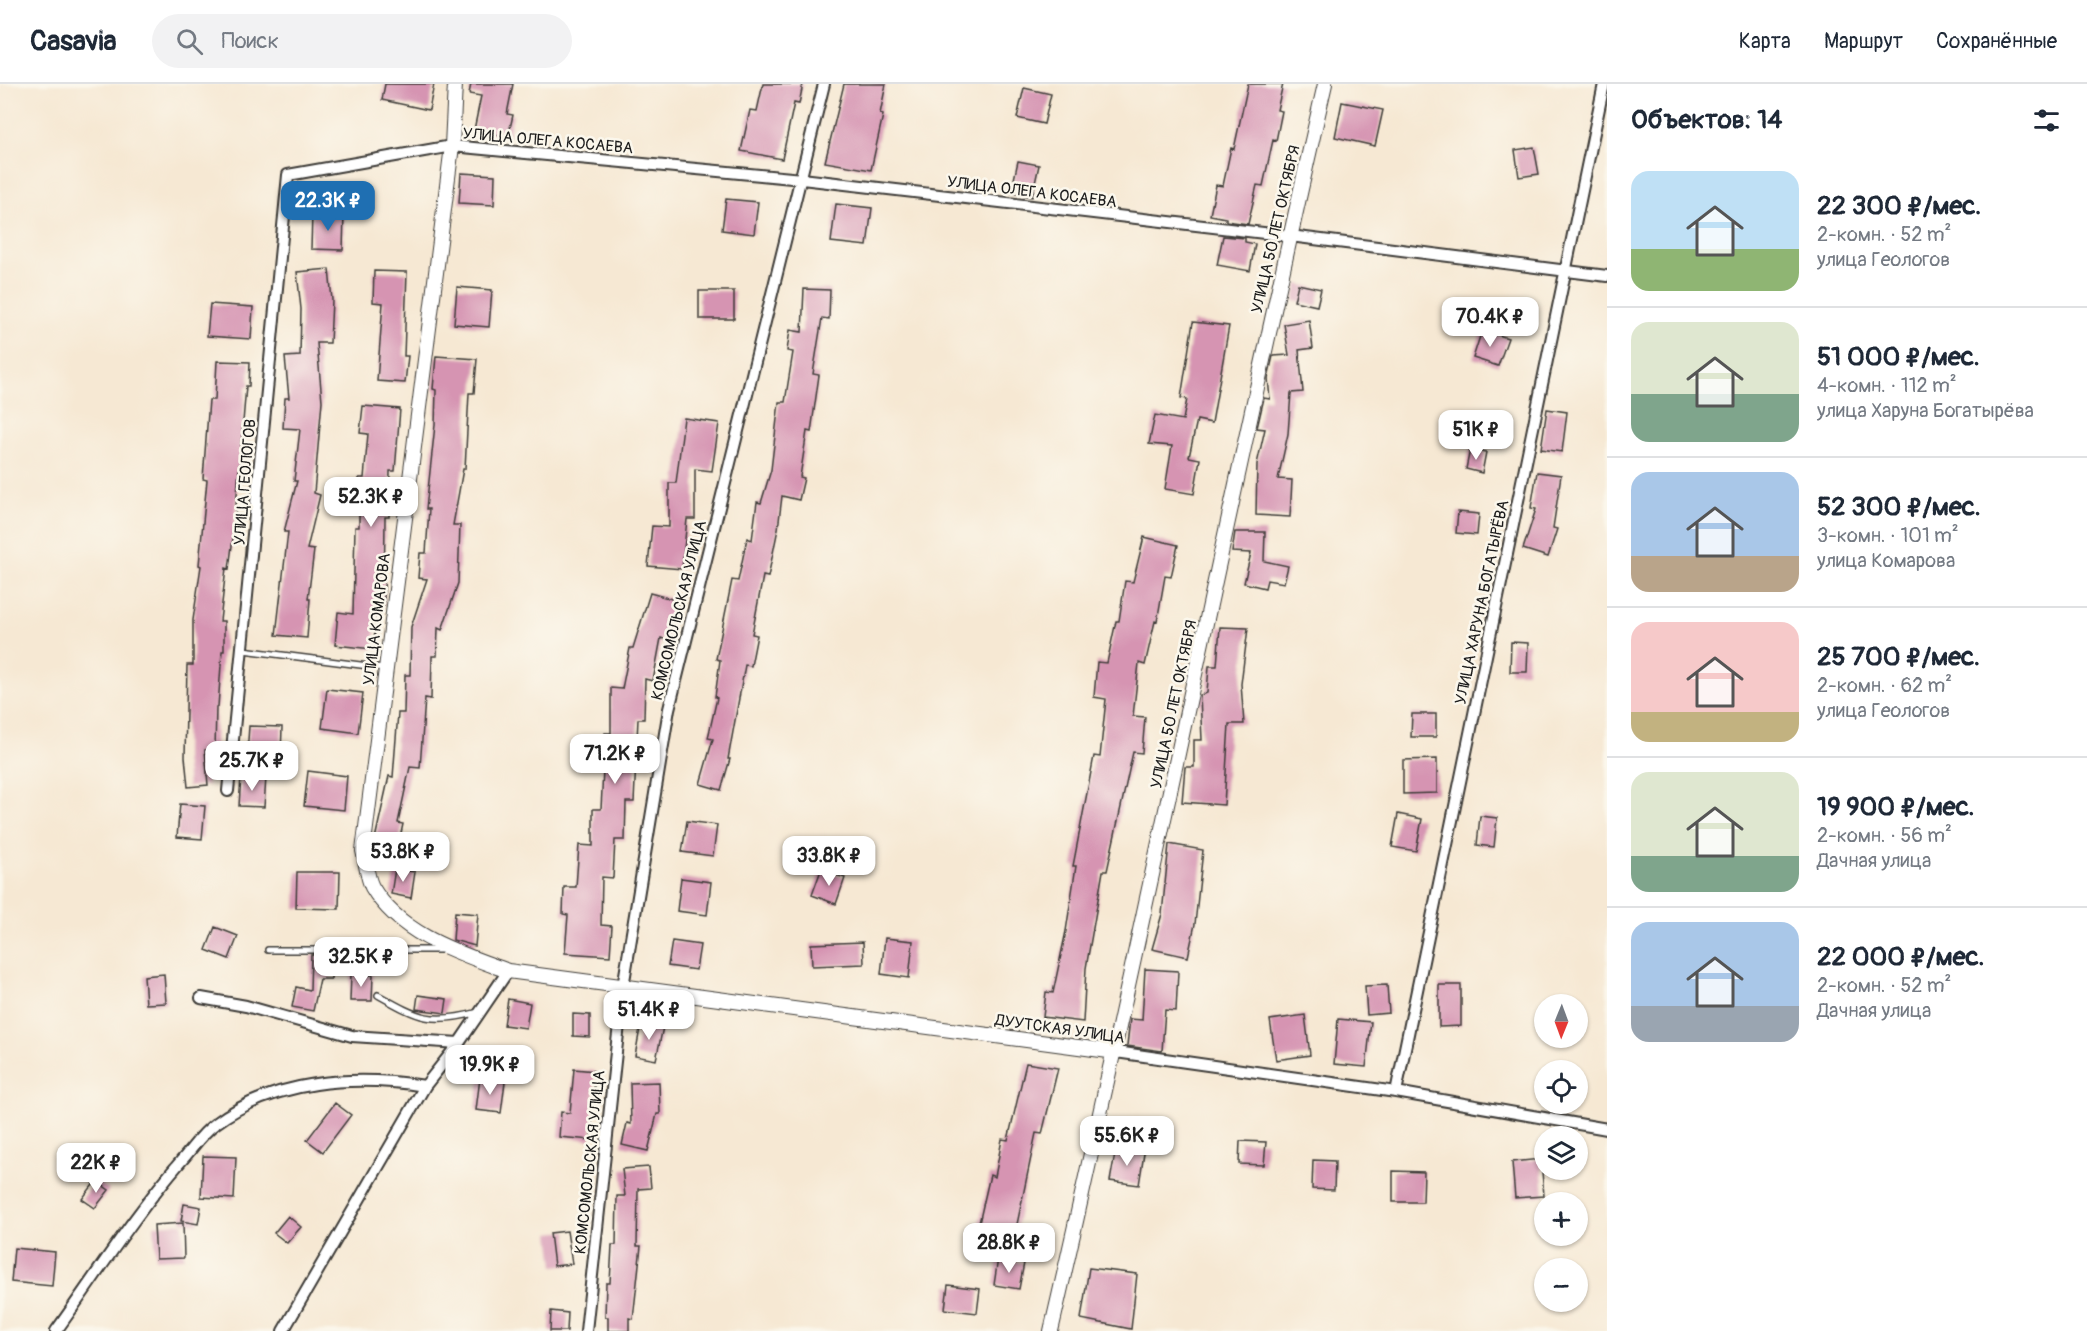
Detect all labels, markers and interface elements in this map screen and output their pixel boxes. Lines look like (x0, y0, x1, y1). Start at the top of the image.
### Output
search box (152, 14, 572, 68)
text: Casavia (30, 24, 116, 59)
icon: search (173, 25, 206, 58)
text: Поиск (221, 27, 279, 55)
text: Карта (1739, 28, 1791, 55)
text: Маршрут (1824, 28, 1903, 55)
text: Сохранённые (1936, 28, 2057, 55)
text: Объектов: 14 (1631, 104, 1782, 136)
icon: filters (2030, 104, 2063, 137)
street label: УЛИЦА ОЛЕГА КОСАЕВА (462, 124, 634, 158)
street label: УЛИЦА 50 ЛЕТ ОКТЯБРЯ (1247, 143, 1305, 315)
street label: УЛИЦА ОЛЕГА КОСАЕВА (946, 172, 1118, 212)
pin: 22.3K ₽ (273, 181, 383, 232)
text: 22.3K ₽ (295, 188, 361, 213)
text: 22 300 ₽/мес. (1817, 190, 1981, 222)
icon: home (1679, 195, 1751, 267)
text: 2-комн. · 52 m² (1817, 222, 1951, 247)
text: улица Геологов (1817, 247, 1950, 272)
pin: 70.4K ₽ (1435, 297, 1545, 348)
text: 70.4K ₽ (1456, 304, 1524, 329)
text: 51 000 ₽/мес. (1817, 341, 1980, 373)
icon: home (1679, 346, 1751, 418)
text: 4-комн. · 112 m² (1817, 373, 1957, 398)
text: улица Харуна Богатырёва (1817, 398, 2034, 423)
pin: 51K ₽ (1434, 410, 1518, 461)
text: 51K ₽ (1452, 417, 1500, 442)
street label: УЛИЦА ГЕОЛОГОВ (230, 418, 260, 546)
pin: 52.3K ₽ (316, 477, 426, 528)
text: 52.3K ₽ (338, 484, 404, 509)
text: 52 300 ₽/мес. (1817, 491, 1981, 523)
icon: home (1679, 496, 1751, 568)
street label: УЛИЦА ХАРУНА БОГАТЫРЁВА (1451, 498, 1513, 706)
street label: КОМСОМОЛЬСКАЯ УЛИЦА (647, 518, 711, 702)
text: 3-комн. · 101 m² (1817, 523, 1959, 548)
text: улица Комарова (1817, 548, 1955, 573)
street label: УЛИЦА КОМАРОВА (359, 552, 395, 686)
street label: УЛИЦА 50 ЛЕТ ОКТЯБРЯ (1146, 618, 1202, 790)
text: 25 700 ₽/мес. (1817, 641, 1980, 673)
icon: home (1679, 646, 1751, 718)
text: 2-комн. · 62 m² (1817, 673, 1952, 698)
text: улица Геологов (1817, 698, 1950, 723)
pin: 71.2K ₽ (560, 734, 670, 785)
pin: 25.7K ₽ (197, 741, 307, 792)
text: 71.2K ₽ (584, 741, 646, 766)
text: 25.7K ₽ (219, 748, 285, 773)
text: 19 900 ₽/мес. (1817, 791, 1975, 823)
icon: home (1679, 796, 1751, 868)
text: 2-комн. · 56 m² (1817, 823, 1952, 848)
pin: 53.8K ₽ (348, 832, 458, 883)
pin: 33.8K ₽ (774, 836, 884, 887)
text: 53.8K ₽ (371, 839, 435, 864)
text: 33.8K ₽ (796, 843, 862, 868)
text: Дачная улица (1817, 848, 1931, 873)
pin: 32.5K ₽ (306, 937, 416, 988)
text: 22 000 ₽/мес. (1817, 941, 1984, 973)
text: 32.5K ₽ (328, 944, 394, 969)
icon: home (1679, 946, 1751, 1018)
text: 2-комн. · 52 m² (1817, 973, 1951, 998)
pin: 51.4K ₽ (594, 990, 704, 1041)
north arrow (1534, 994, 1588, 1048)
map controls (1534, 994, 1588, 1312)
text: 51.4K ₽ (617, 997, 681, 1022)
text: Дачная улица (1817, 998, 1931, 1023)
street label: ДУУТСКАЯ УЛИЦА (993, 1010, 1126, 1048)
pin: 19.9K ₽ (435, 1045, 545, 1096)
text: 19.9K ₽ (459, 1052, 521, 1077)
button: locate (1534, 1060, 1588, 1114)
street label: КОМСОМОЛЬСКАЯ УЛИЦА (570, 1069, 610, 1255)
pin: 55.6K ₽ (1072, 1116, 1182, 1167)
text: 55.6K ₽ (1094, 1123, 1160, 1148)
button: layers (1534, 1126, 1588, 1180)
pin: 22K ₽ (54, 1143, 138, 1194)
text: 22K ₽ (71, 1150, 121, 1175)
button: + (1534, 1192, 1588, 1246)
pin: 28.8K ₽ (954, 1223, 1064, 1274)
text: 28.8K ₽ (977, 1230, 1041, 1255)
button: − (1534, 1258, 1588, 1312)

